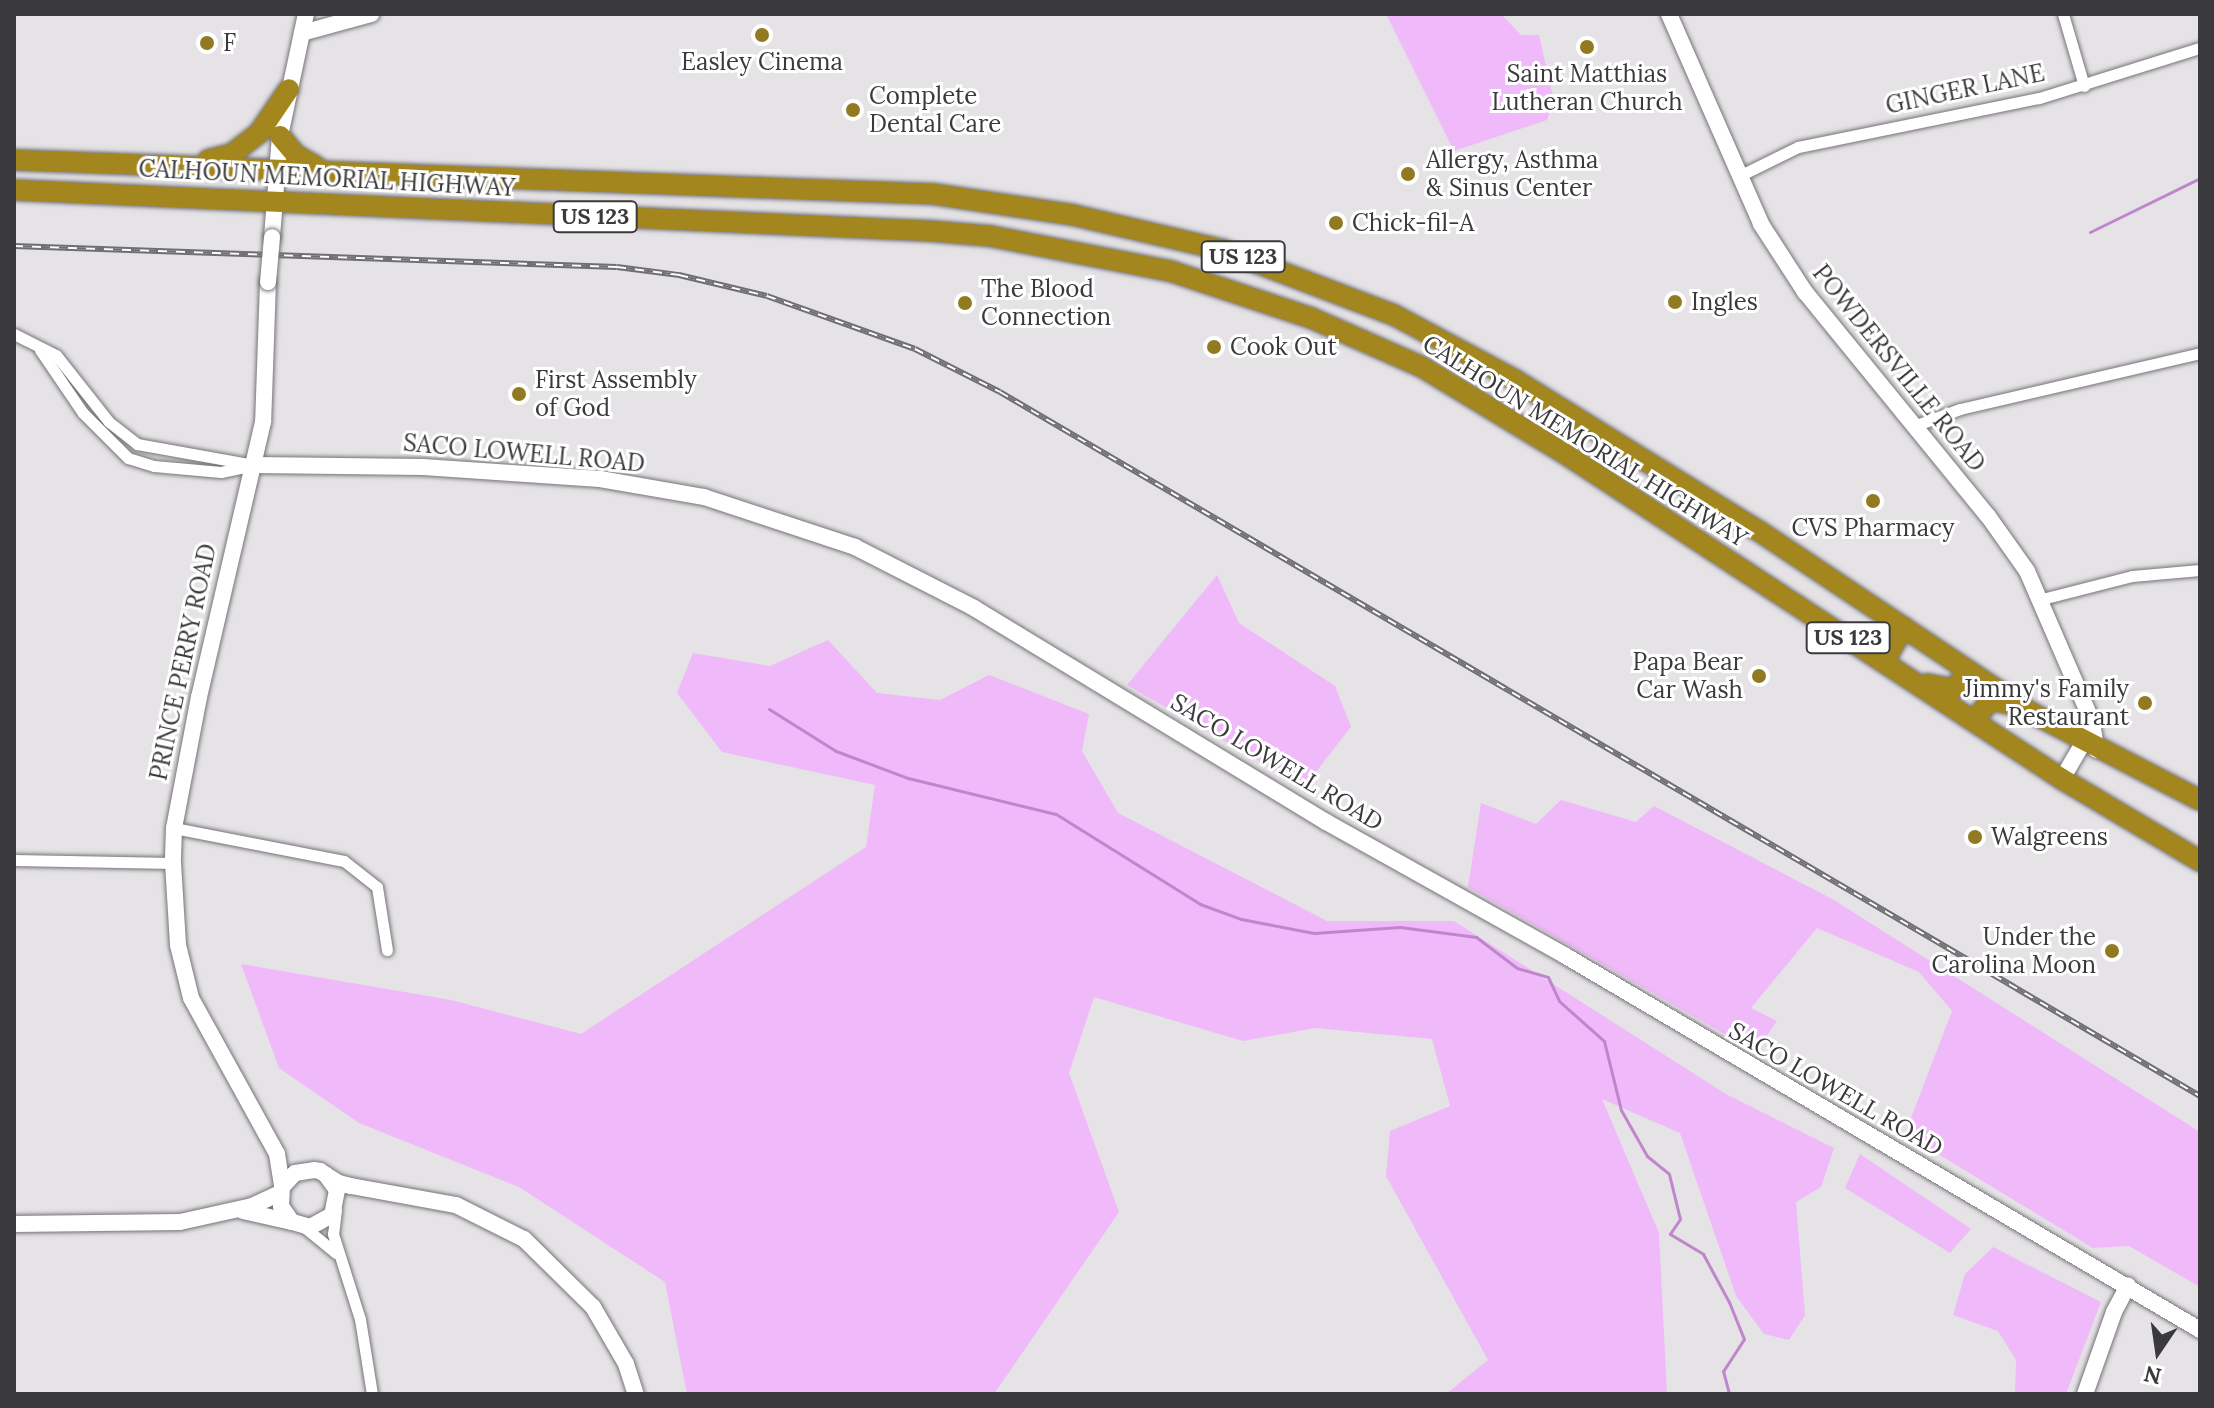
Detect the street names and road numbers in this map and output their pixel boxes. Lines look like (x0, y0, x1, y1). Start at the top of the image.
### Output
street label: GINGER LANE (1883, 58, 2047, 120)
street label: CALHOUN MEMORIAL HIGHWAY (138, 154, 516, 202)
road number: US 123 (551, 199, 639, 235)
road number: US 123 (1199, 239, 1287, 275)
street label: POWDERSVILLE ROAD (1807, 259, 1991, 477)
street label: CALHOUN MEMORIAL HIGHWAY (1417, 329, 1753, 553)
street label: SACO LOWELL ROAD (402, 428, 646, 478)
street label: PRINCE PERRY ROAD (144, 541, 222, 783)
road number: US 123 (1804, 620, 1892, 656)
street label: SACO LOWELL ROAD (1166, 687, 1388, 837)
street label: SACO LOWELL ROAD (1724, 1016, 1948, 1162)

